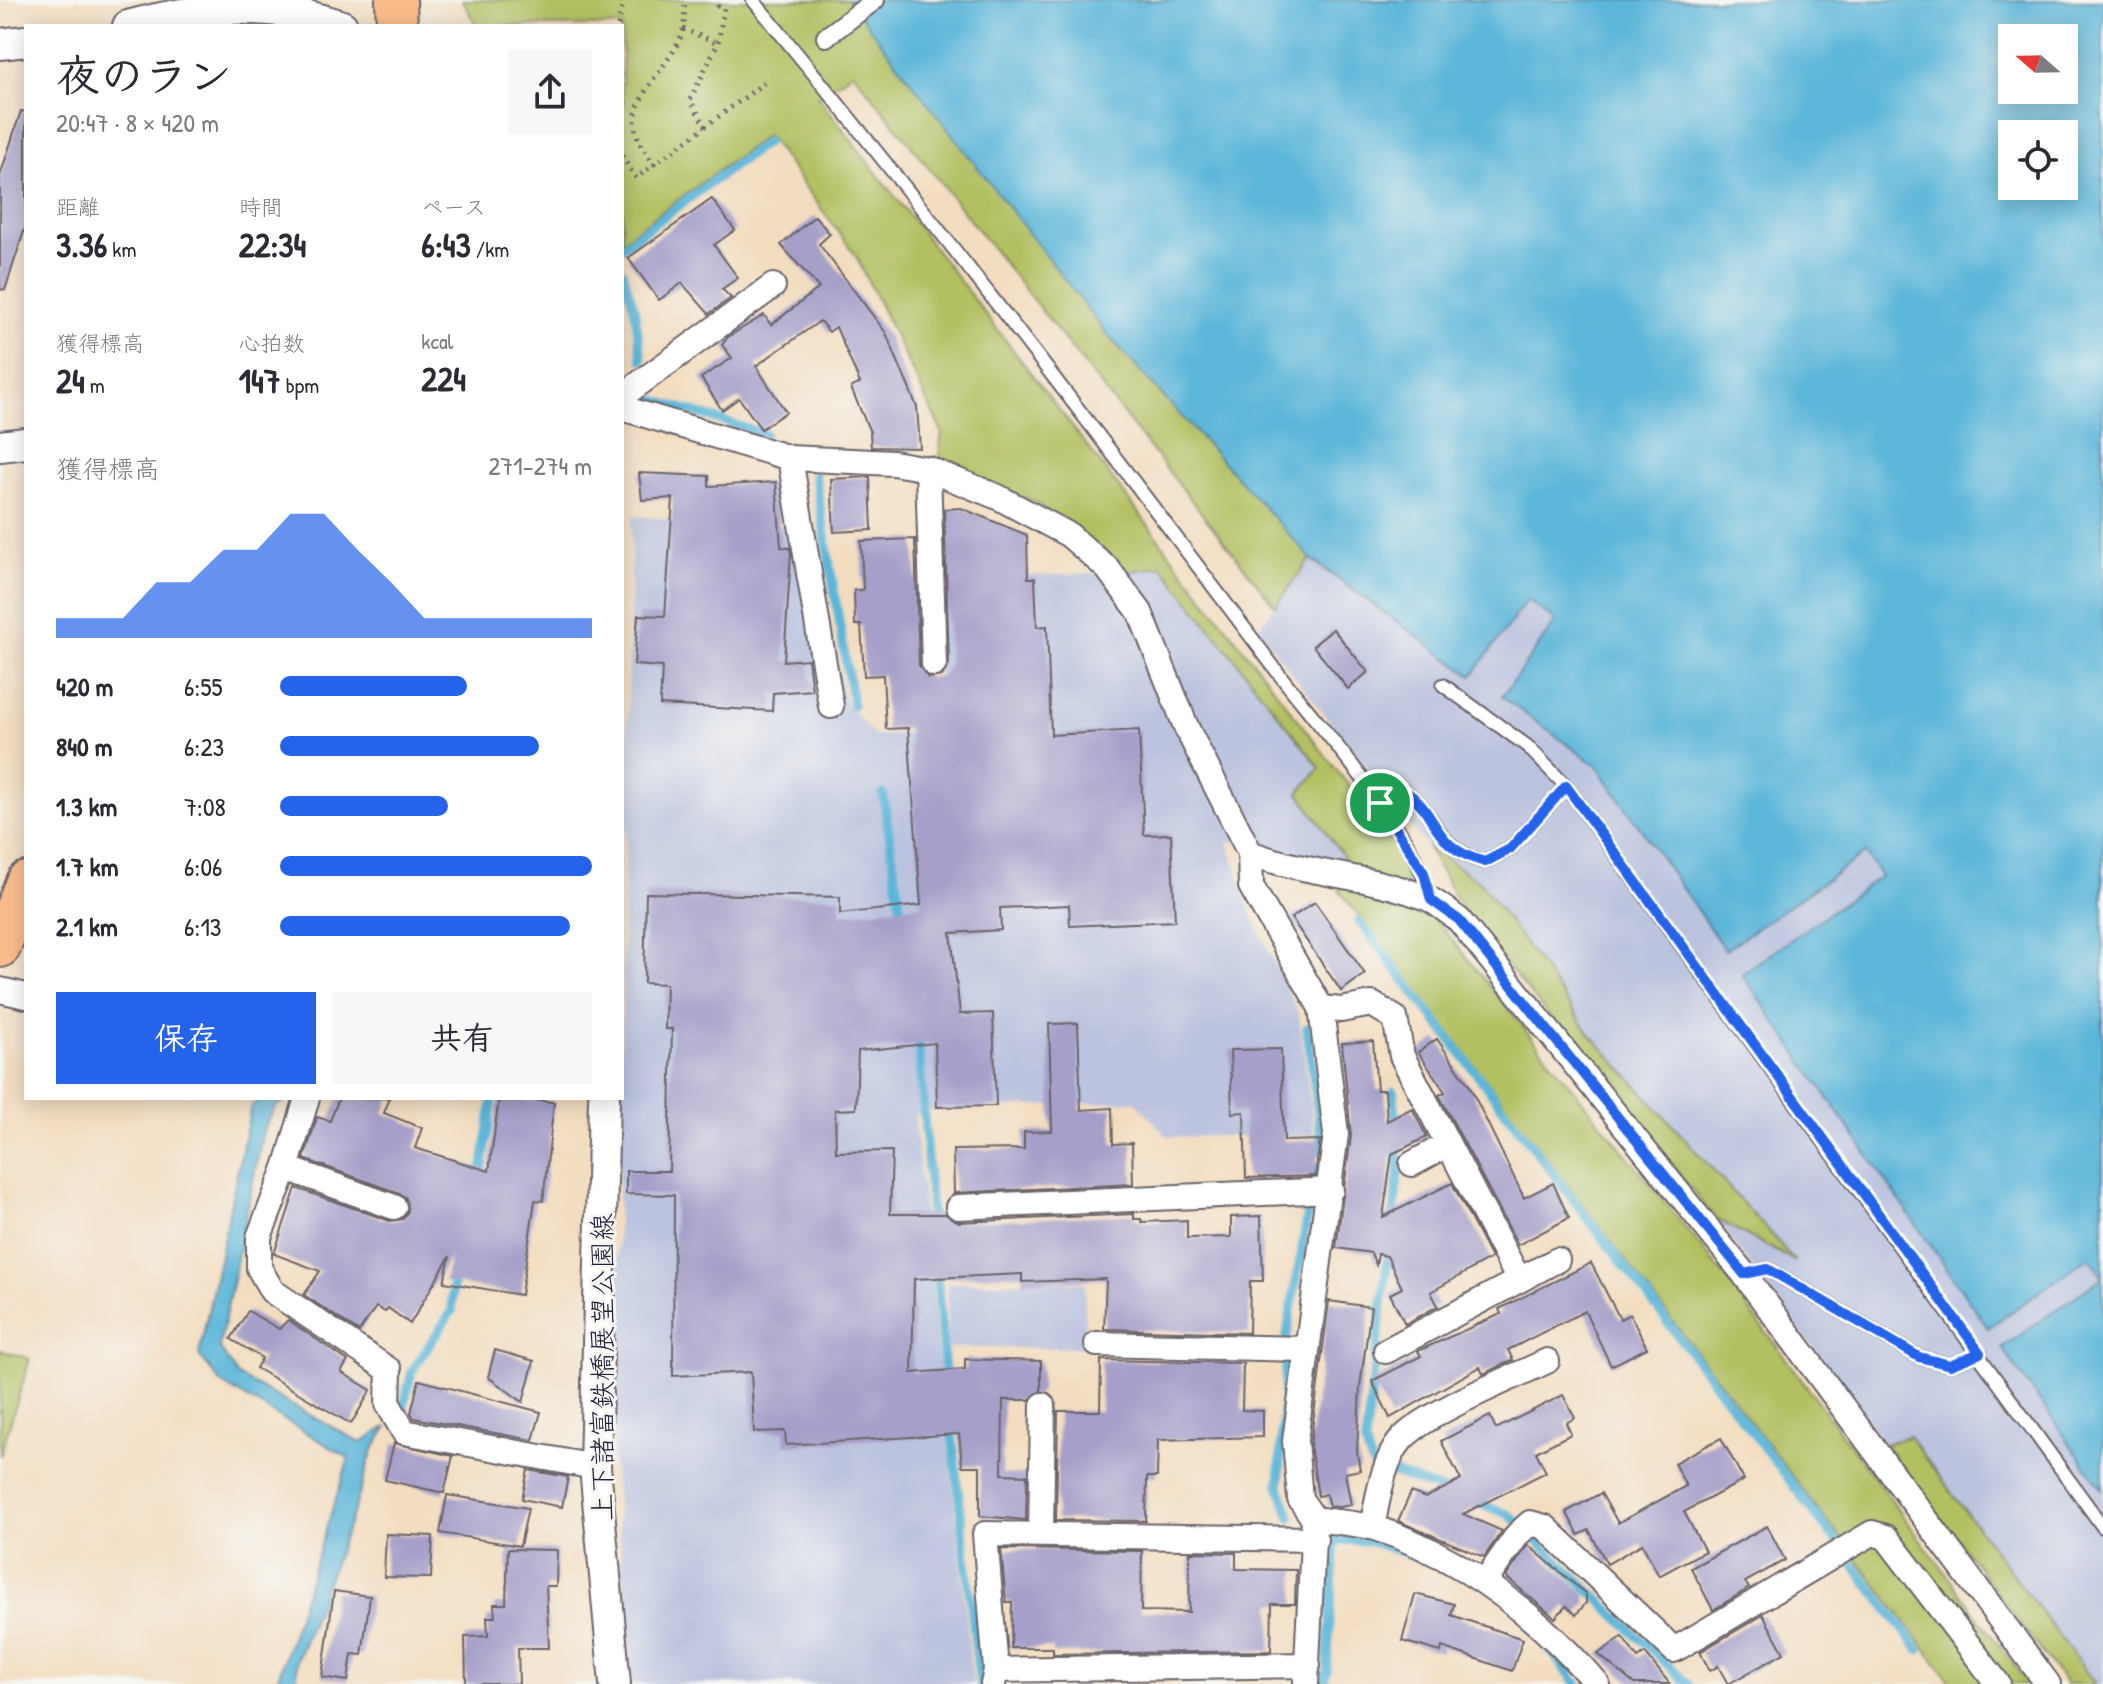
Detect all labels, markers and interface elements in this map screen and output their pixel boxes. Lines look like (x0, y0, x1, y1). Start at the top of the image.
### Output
north arrow (1998, 24, 2078, 104)
map controls (1998, 24, 2078, 200)
text: 夜のラン (56, 45, 232, 105)
button: share (508, 50, 592, 134)
text: 20:47 · 8 × 420 m (56, 105, 219, 140)
button: locate (1998, 120, 2078, 200)
text: 距離 (56, 192, 100, 222)
text: 時間 (239, 192, 283, 222)
text: ペース (421, 192, 486, 222)
text: 3.36 (56, 222, 107, 268)
text: 22:34 (239, 222, 306, 268)
text: 6:43 (421, 222, 471, 268)
text: km (107, 234, 136, 264)
text: /km (471, 234, 509, 264)
text: kcal (421, 326, 453, 356)
text: 獲得標高 (56, 328, 144, 358)
text: 心拍数 (239, 328, 305, 358)
text: 224 (421, 356, 466, 402)
text: 24 (56, 358, 85, 404)
text: 147 (239, 358, 281, 404)
text: m (85, 370, 105, 400)
text: bpm (281, 370, 319, 400)
text: 271–274 m (488, 448, 592, 483)
text: 獲得標高 (56, 451, 160, 486)
text: 420 m (56, 669, 113, 704)
text: 6:55 (184, 669, 222, 704)
text: 840 m (56, 729, 112, 764)
text: 6:23 (184, 729, 224, 764)
pin (1346, 769, 1414, 837)
icon: arrive (1358, 781, 1402, 825)
text: 1.3 km (56, 789, 117, 824)
text: 7:08 (184, 789, 226, 824)
text: 1.7 km (56, 849, 118, 884)
text: 6:06 (184, 849, 222, 884)
text: 2.1 km (56, 909, 118, 944)
text: 6:13 (184, 909, 222, 944)
button: 保存 (56, 992, 316, 1084)
button: 共有 (332, 992, 592, 1084)
street label: 上下諸富鉄橋展望公園線 (583, 1213, 621, 1521)

